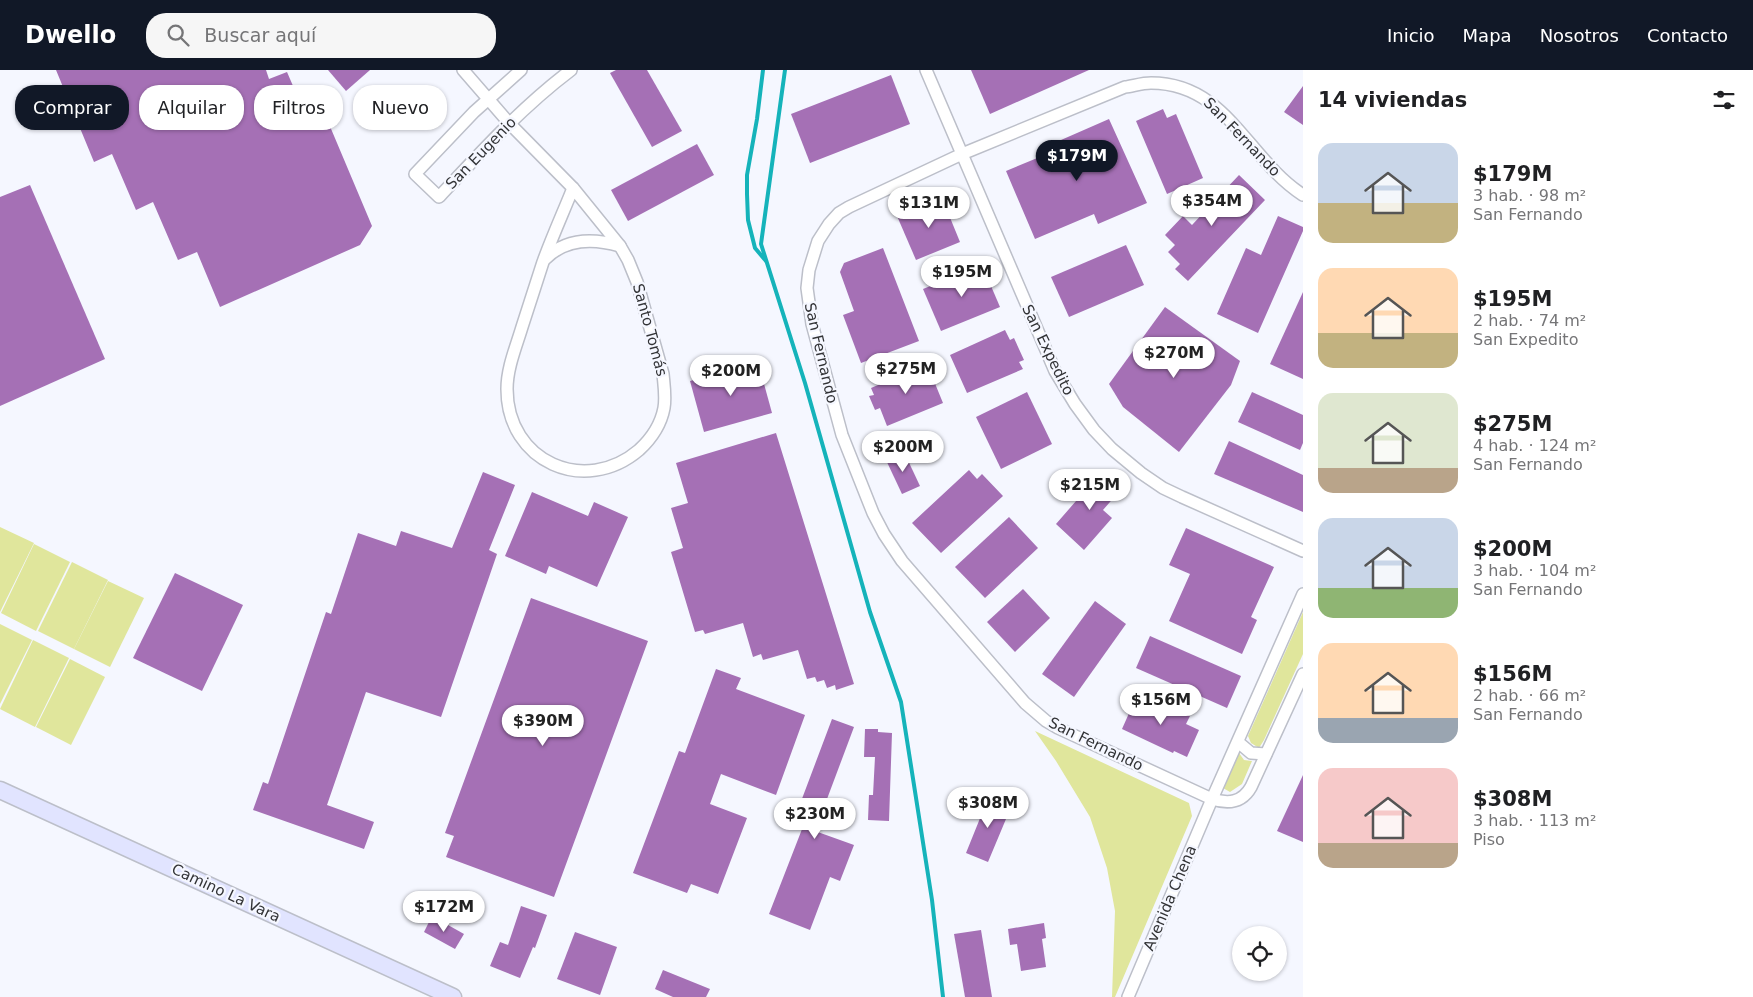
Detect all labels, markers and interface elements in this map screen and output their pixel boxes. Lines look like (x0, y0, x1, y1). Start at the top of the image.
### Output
search box (146, 13, 496, 58)
text: Dwello (25, 21, 116, 49)
icon: search (164, 21, 192, 49)
text: Buscar aquí (204, 24, 316, 46)
text: Inicio (1387, 25, 1435, 46)
text: Mapa (1463, 25, 1512, 46)
text: Nosotros (1540, 25, 1619, 46)
text: Contacto (1647, 25, 1728, 46)
chip: Comprar (15, 85, 129, 130)
chip: Alquilar (139, 85, 244, 130)
chip: Filtros (254, 85, 343, 130)
chip: Nuevo (353, 85, 447, 130)
icon: filters (1710, 86, 1738, 114)
text: 14 viviendas (1318, 88, 1467, 112)
street label: San Fernando (1200, 94, 1284, 180)
street label: San Eugenio (442, 113, 520, 193)
pin: $179M (1042, 140, 1112, 182)
text: $179M (1047, 146, 1107, 165)
text: $179M (1473, 162, 1552, 186)
icon: home (1358, 163, 1418, 223)
pin: $354M (1177, 184, 1247, 227)
pin: $131M (894, 186, 964, 229)
text: 3 hab. · 98 m² (1473, 186, 1586, 205)
text: $354M (1182, 191, 1242, 210)
text: $131M (899, 193, 959, 212)
text: San Fernando (1473, 205, 1583, 224)
pin: $195M (927, 256, 997, 298)
text: $195M (932, 262, 992, 281)
street label: Santo Tomás (629, 282, 671, 379)
text: $195M (1473, 287, 1552, 311)
icon: home (1358, 288, 1418, 348)
street label: San Fernando (801, 301, 841, 405)
street label: San Expedito (1018, 302, 1078, 398)
text: 2 hab. · 74 m² (1473, 311, 1586, 330)
text: San Expedito (1473, 330, 1578, 349)
pin: $270M (1139, 336, 1209, 379)
text: $270M (1144, 343, 1204, 362)
pin: $275M (871, 352, 941, 395)
pin: $200M (696, 354, 766, 397)
text: $275M (876, 359, 936, 378)
text: $200M (701, 361, 761, 380)
text: $275M (1473, 412, 1552, 436)
icon: home (1358, 413, 1418, 473)
pin: $200M (868, 430, 938, 473)
text: 4 hab. · 124 m² (1473, 436, 1596, 455)
text: $200M (873, 437, 933, 456)
text: San Fernando (1473, 455, 1583, 474)
pin: $215M (1055, 468, 1125, 511)
text: $215M (1060, 475, 1120, 494)
text: $200M (1473, 537, 1552, 561)
icon: home (1358, 538, 1418, 598)
text: 3 hab. · 104 m² (1473, 561, 1596, 580)
text: San Fernando (1473, 580, 1583, 599)
text: $156M (1473, 662, 1552, 686)
icon: home (1358, 663, 1418, 723)
pin: $156M (1126, 684, 1196, 726)
text: 2 hab. · 66 m² (1473, 686, 1586, 705)
text: $156M (1131, 690, 1191, 709)
pin: $390M (508, 704, 578, 747)
text: San Fernando (1473, 705, 1583, 724)
text: $390M (513, 711, 573, 730)
street label: San Fernando (1046, 713, 1146, 775)
pin: $308M (953, 786, 1023, 829)
text: $308M (1473, 787, 1552, 811)
icon: home (1358, 788, 1418, 848)
text: $308M (958, 793, 1018, 812)
pin: $230M (780, 798, 850, 840)
text: $230M (785, 804, 845, 823)
text: 3 hab. · 113 m² (1473, 811, 1596, 830)
text: Piso (1473, 830, 1505, 849)
street label: Avenida Chena (1140, 843, 1200, 953)
street label: Camino La Vara (169, 860, 283, 926)
pin: $172M (409, 890, 479, 933)
text: $172M (414, 897, 474, 916)
map controls (1232, 926, 1287, 981)
button: locate (1232, 926, 1287, 981)

